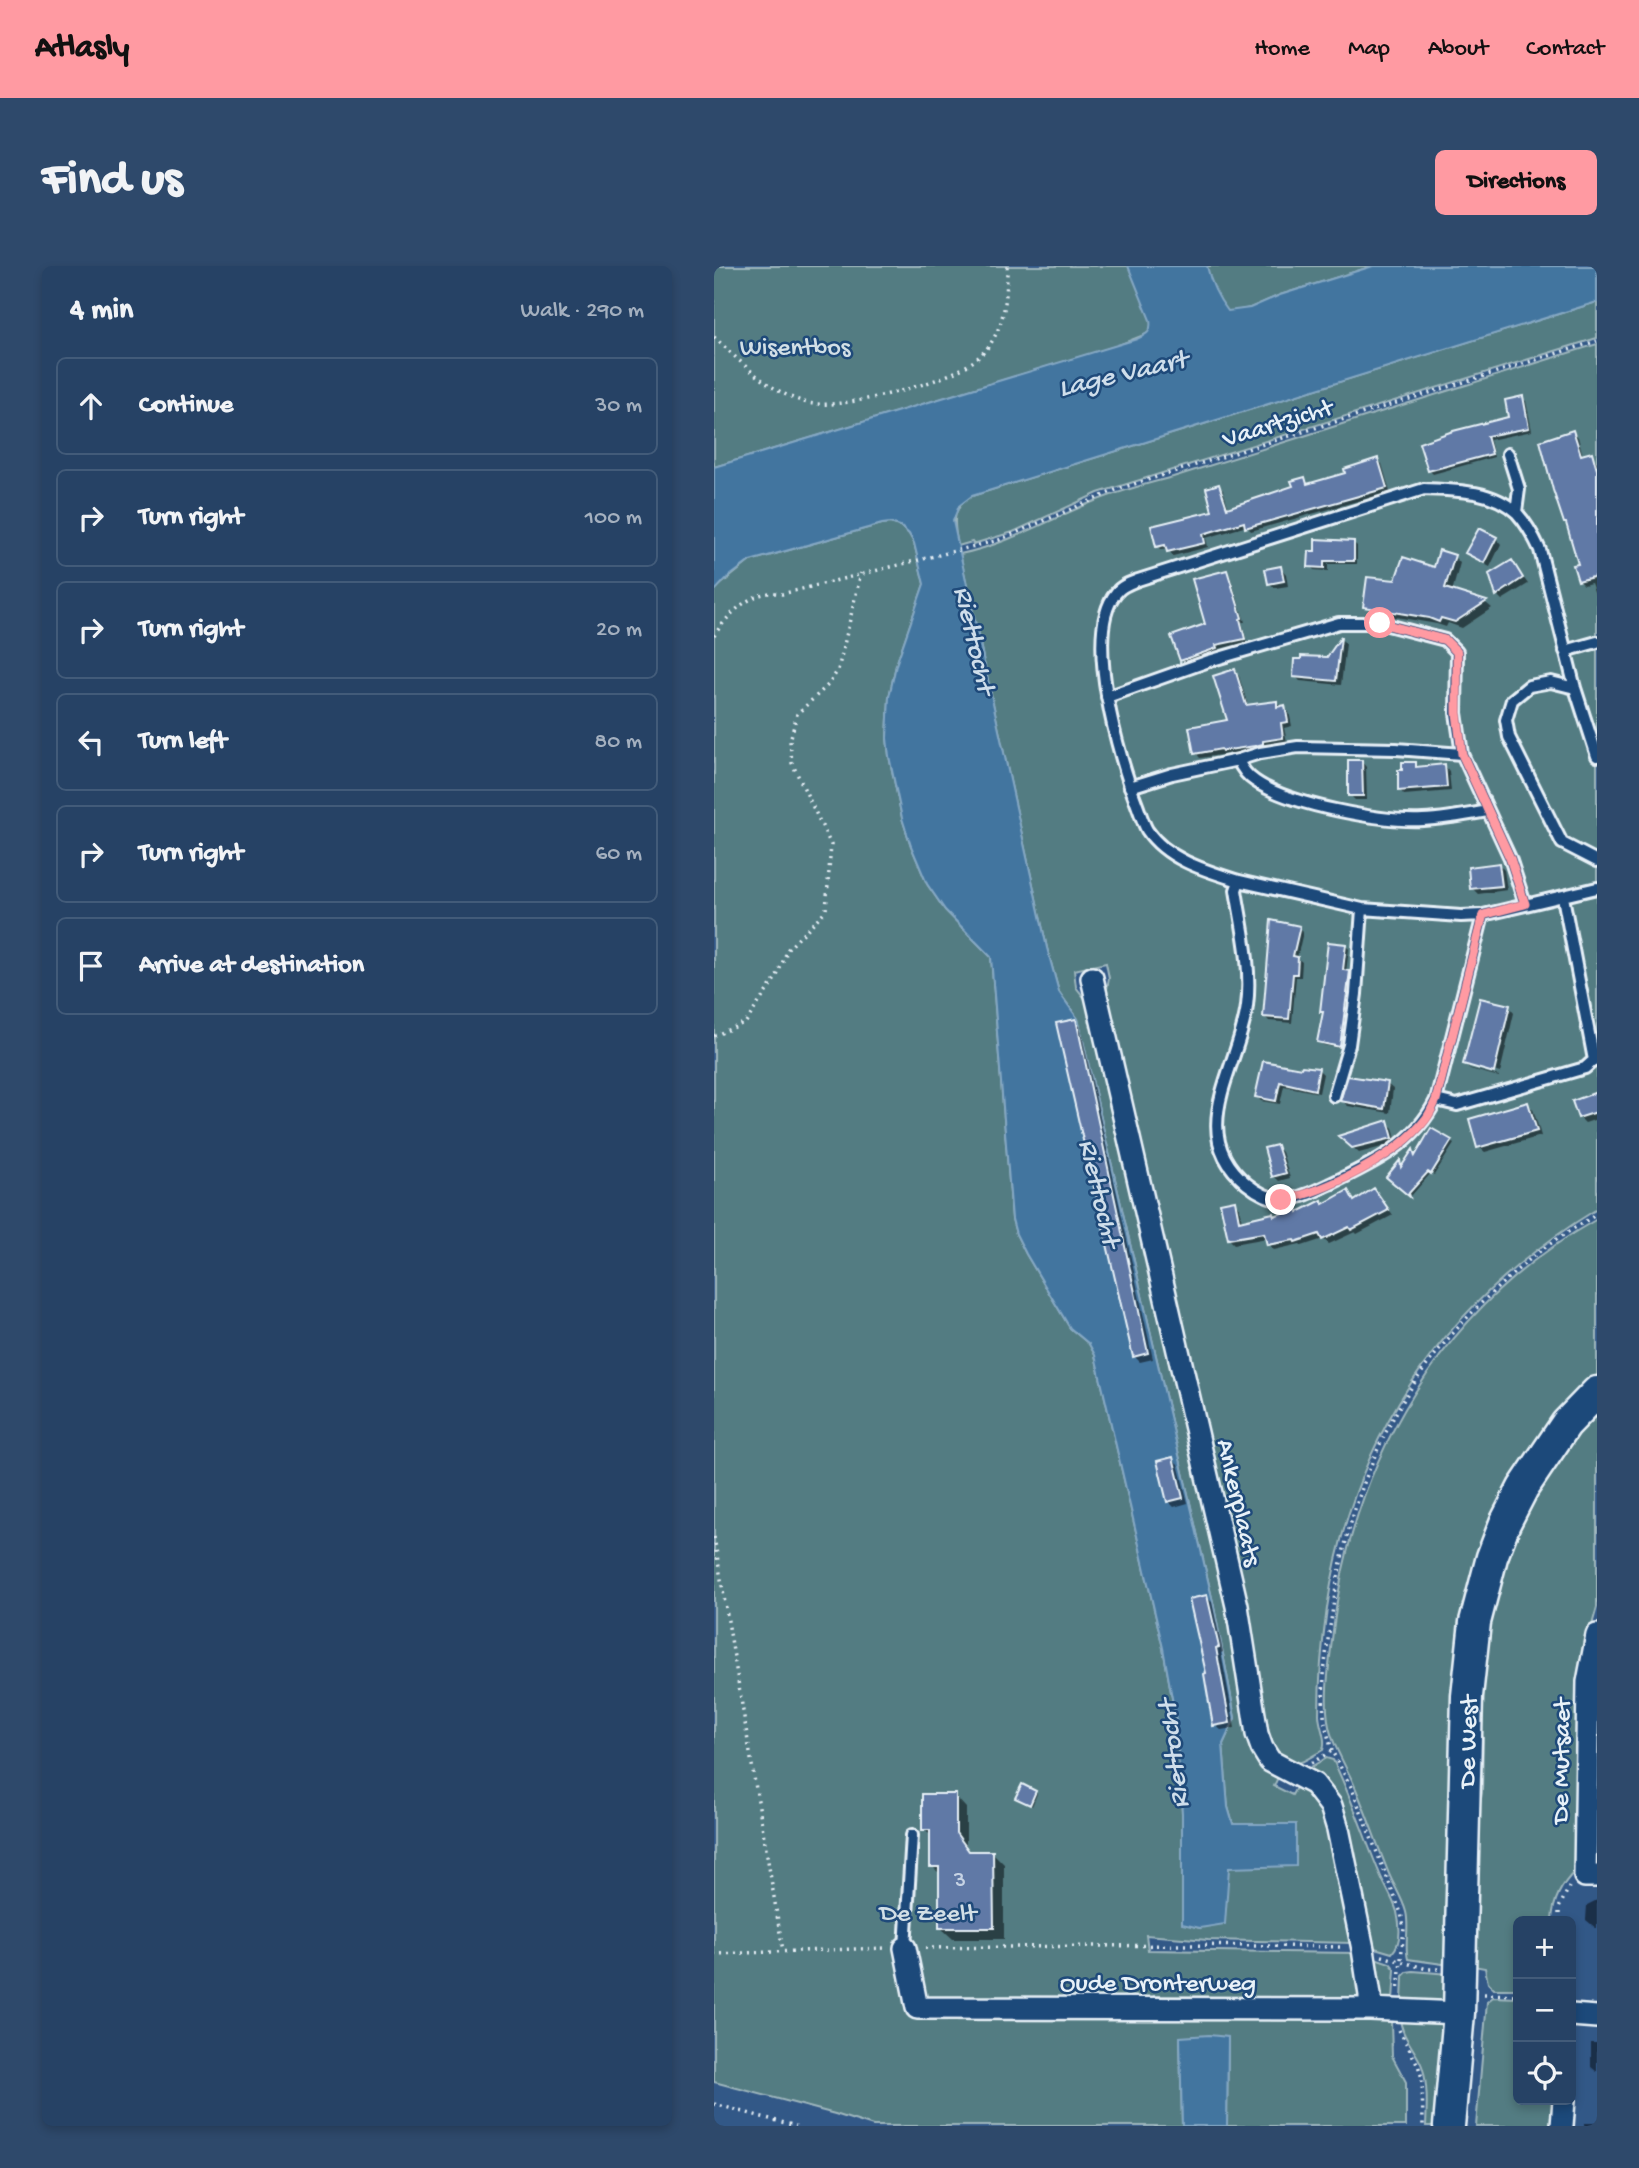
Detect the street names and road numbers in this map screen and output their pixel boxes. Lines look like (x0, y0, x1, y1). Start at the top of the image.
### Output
street label: Vaartzicht (1218, 393, 1339, 457)
street label: Ankerplaats (1207, 1436, 1267, 1571)
street label: De West (1454, 1693, 1487, 1790)
street label: De Mutsaet (1547, 1696, 1580, 1826)
street label: Oude Dronterweg (1060, 1970, 1256, 2001)

